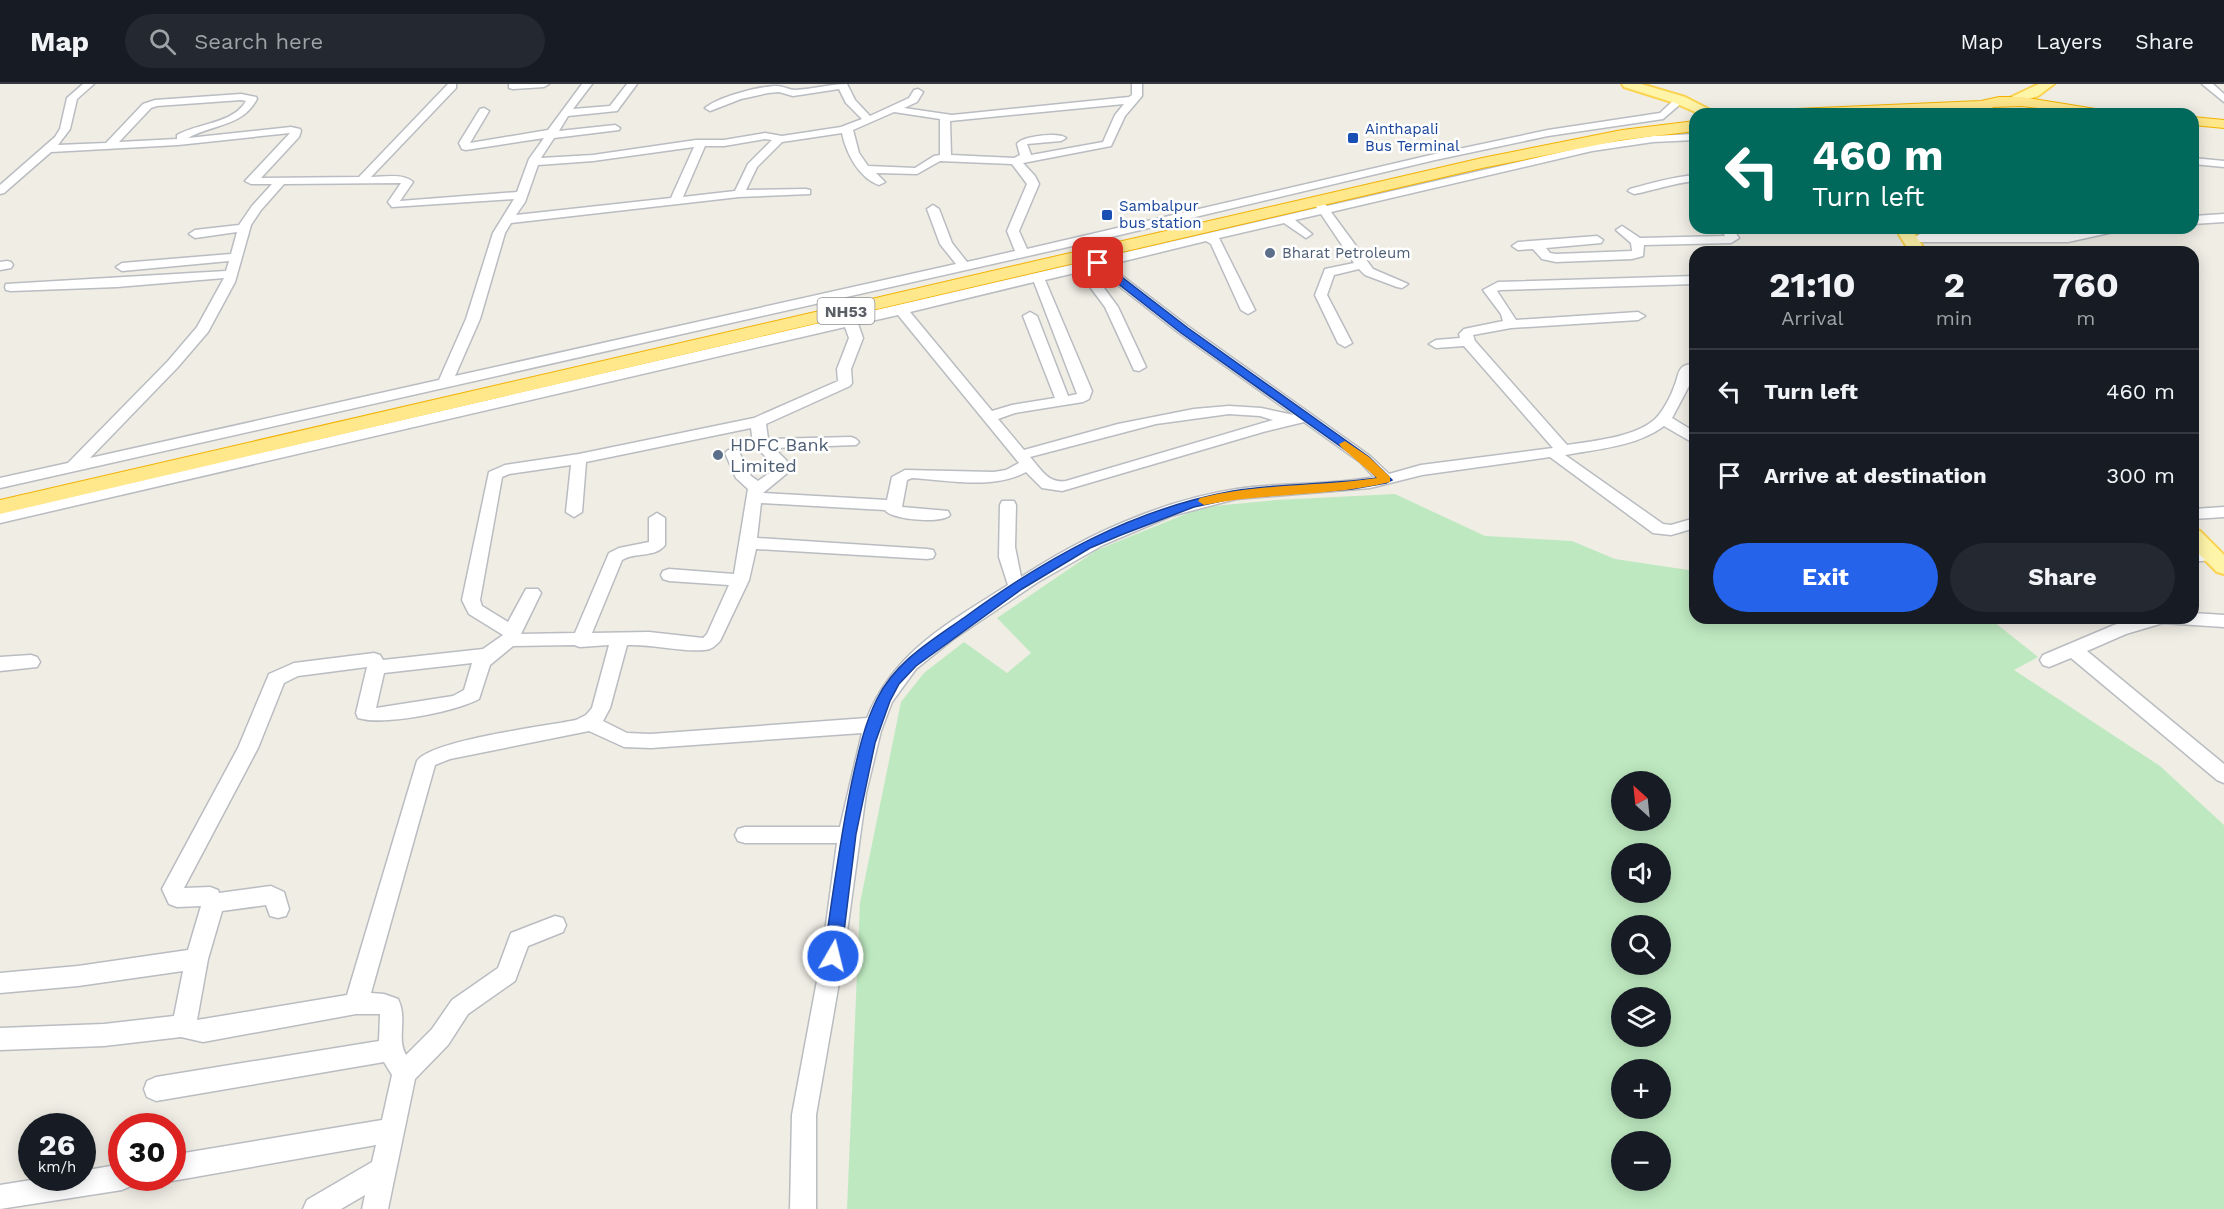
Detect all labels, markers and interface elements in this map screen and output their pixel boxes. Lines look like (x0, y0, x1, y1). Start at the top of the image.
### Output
search box (125, 14, 545, 68)
text: Map (30, 25, 89, 58)
icon: search (146, 25, 179, 58)
text: Search here (194, 29, 323, 54)
text: Map (1960, 29, 2003, 54)
text: Layers (2036, 29, 2102, 54)
text: Share (2135, 29, 2194, 54)
place label: Ainthapali Bus Terminal (1365, 120, 1460, 155)
marker: Ainthapali Bus Terminal (1346, 131, 1360, 145)
text: 460 m (1812, 131, 1944, 180)
icon: left (1713, 132, 1791, 210)
text: Turn left (1812, 181, 1924, 213)
place label: Sambalpur bus station (1119, 197, 1202, 232)
marker: Sambalpur bus station (1100, 208, 1114, 222)
pin (1072, 237, 1123, 288)
place label: Bharat Petroleum (1282, 244, 1410, 262)
icon: arrive (1081, 246, 1114, 279)
marker: Bharat Petroleum (1263, 246, 1277, 260)
text: 21:10 (1769, 264, 1856, 306)
text: 2 (1943, 264, 1965, 306)
text: 760 (2053, 264, 2119, 306)
road number: NH53 (818, 298, 874, 324)
text: Arrival (1781, 306, 1844, 330)
text: min (1936, 306, 1973, 330)
text: m (2076, 306, 2095, 330)
icon: left (1713, 375, 1746, 408)
text: Turn left (1764, 379, 1858, 404)
text: 460 m (2106, 379, 2175, 404)
place label: HDFC Bank Limited (730, 434, 829, 476)
marker: HDFC Bank Limited (711, 448, 725, 462)
icon: arrive (1713, 459, 1746, 492)
text: Arrive at destination (1764, 463, 1987, 488)
text: 300 m (2106, 463, 2175, 488)
button: Exit (1713, 543, 1938, 612)
button: Share (1950, 543, 2175, 612)
north arrow (1611, 771, 1671, 831)
map controls (1611, 771, 1671, 1191)
button: sound (1611, 843, 1671, 903)
button: search (1611, 915, 1671, 975)
position arrow (801, 924, 865, 988)
button: layers (1611, 987, 1671, 1047)
button: + (1611, 1059, 1671, 1119)
speed limit sign: 30 (108, 1113, 186, 1191)
text: 26 (39, 1127, 75, 1162)
button: − (1611, 1131, 1671, 1191)
text: km/h (38, 1158, 76, 1176)

